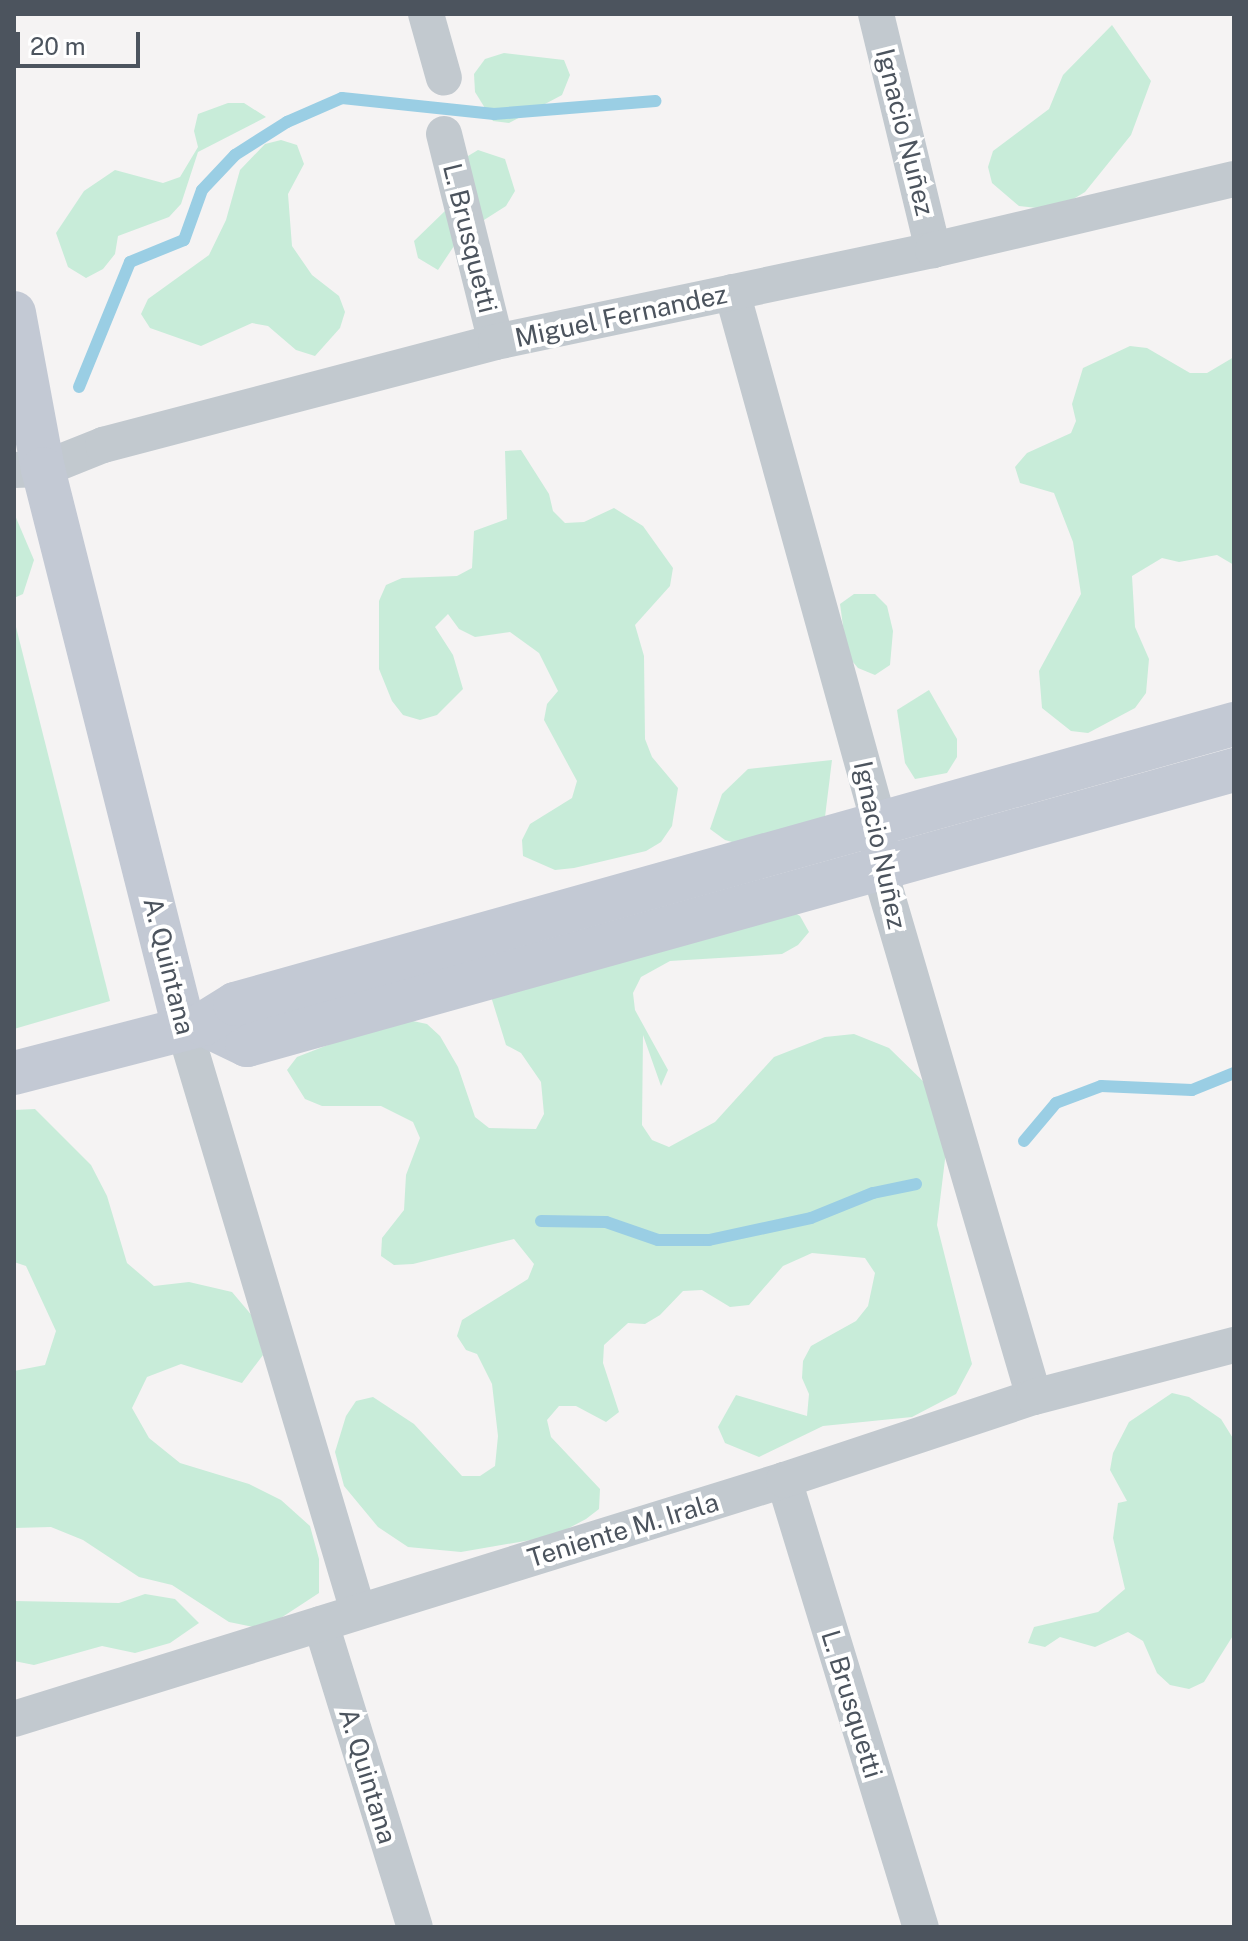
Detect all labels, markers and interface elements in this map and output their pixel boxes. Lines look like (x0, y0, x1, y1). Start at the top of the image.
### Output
scale bar (20, 16, 144, 66)
text: 20 m (30, 32, 86, 60)
street label: Ignacio Nuñez (869, 45, 941, 219)
street label: L. Brusquetti (436, 160, 504, 316)
street label: Miguel Fernandez (512, 278, 730, 354)
street label: Ignacio Nuñez (847, 758, 913, 932)
street label: A. Quintana (137, 894, 201, 1038)
street label: Teniente M. Irala (524, 1486, 722, 1574)
street label: L. Brusquetti (815, 1626, 889, 1782)
street label: A. Quintana (333, 1704, 403, 1848)

